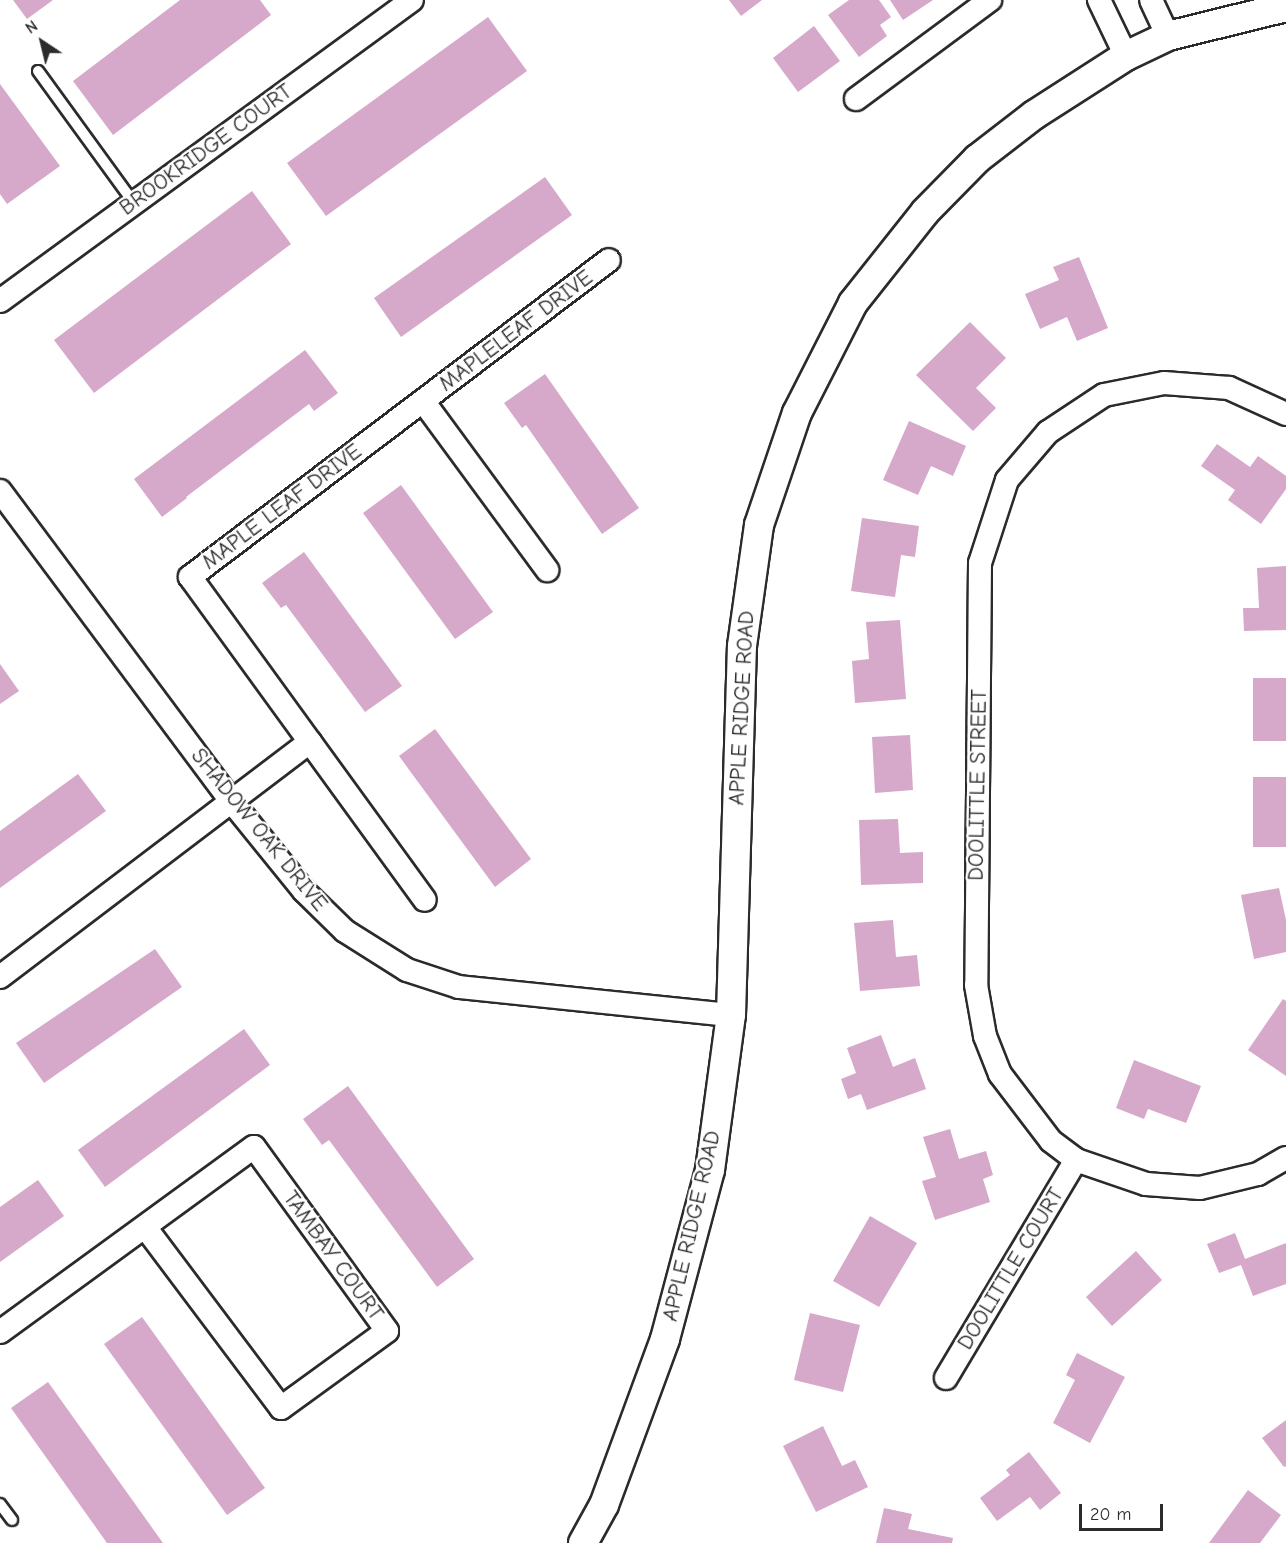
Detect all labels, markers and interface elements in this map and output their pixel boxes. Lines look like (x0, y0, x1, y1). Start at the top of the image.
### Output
north arrow (12, 12, 72, 72)
text: N (22, 17, 41, 38)
street label: BROOKRIDGE COURT (115, 79, 297, 221)
street label: MAPLELEAF DRIVE (434, 265, 598, 397)
street label: MAPLE LEAF DRIVE (197, 438, 367, 576)
street label: APPLE RIDGE ROAD (724, 610, 760, 806)
street label: DOOLITTLE STREET (963, 689, 993, 881)
street label: SHADOW OAK DRIVE (185, 743, 333, 917)
street label: APPLE RIDGE ROAD (657, 1128, 727, 1324)
street label: DOOLITTLE COURT (952, 1183, 1070, 1355)
street label: TAMBAY COURT (277, 1186, 389, 1326)
scale bar (1082, 1492, 1166, 1530)
text: 20 m (1090, 1504, 1131, 1525)

